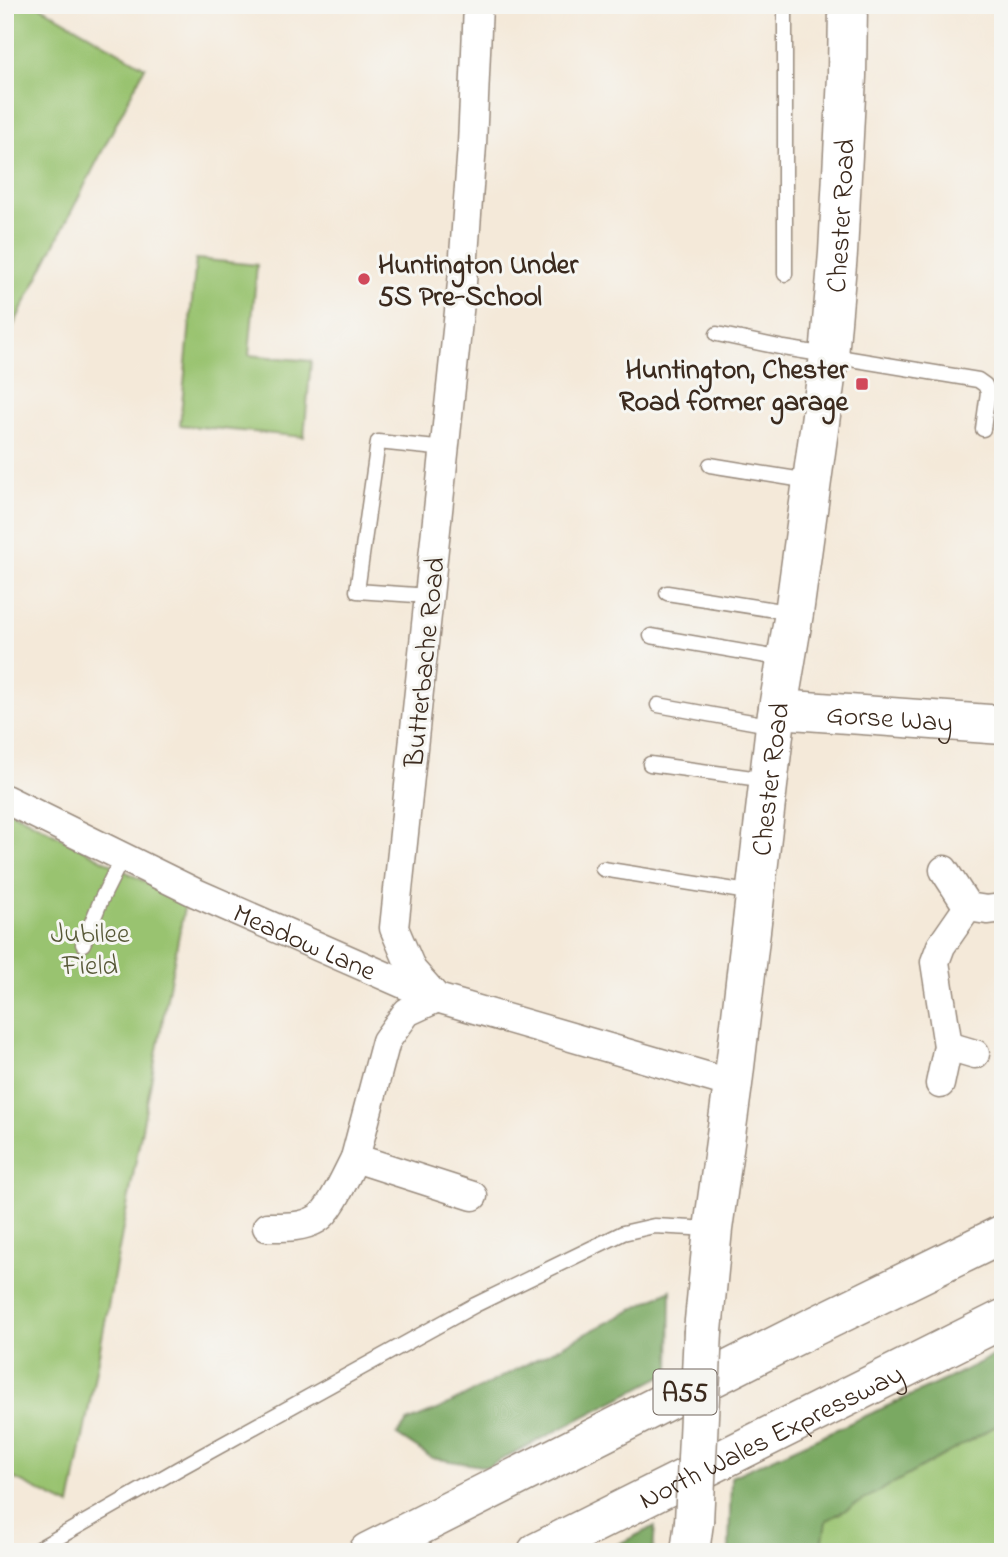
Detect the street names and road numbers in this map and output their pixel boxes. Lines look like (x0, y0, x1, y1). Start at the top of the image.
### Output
street label: Chester Road (818, 138, 868, 295)
street label: Butterbache Road (395, 555, 458, 770)
street label: Gorse Way (825, 695, 954, 745)
street label: Chester Road (743, 700, 803, 858)
street label: Meadow Lane (226, 895, 382, 994)
street label: North Wales Expressway (633, 1355, 911, 1522)
road number: A55 (654, 1370, 716, 1414)

